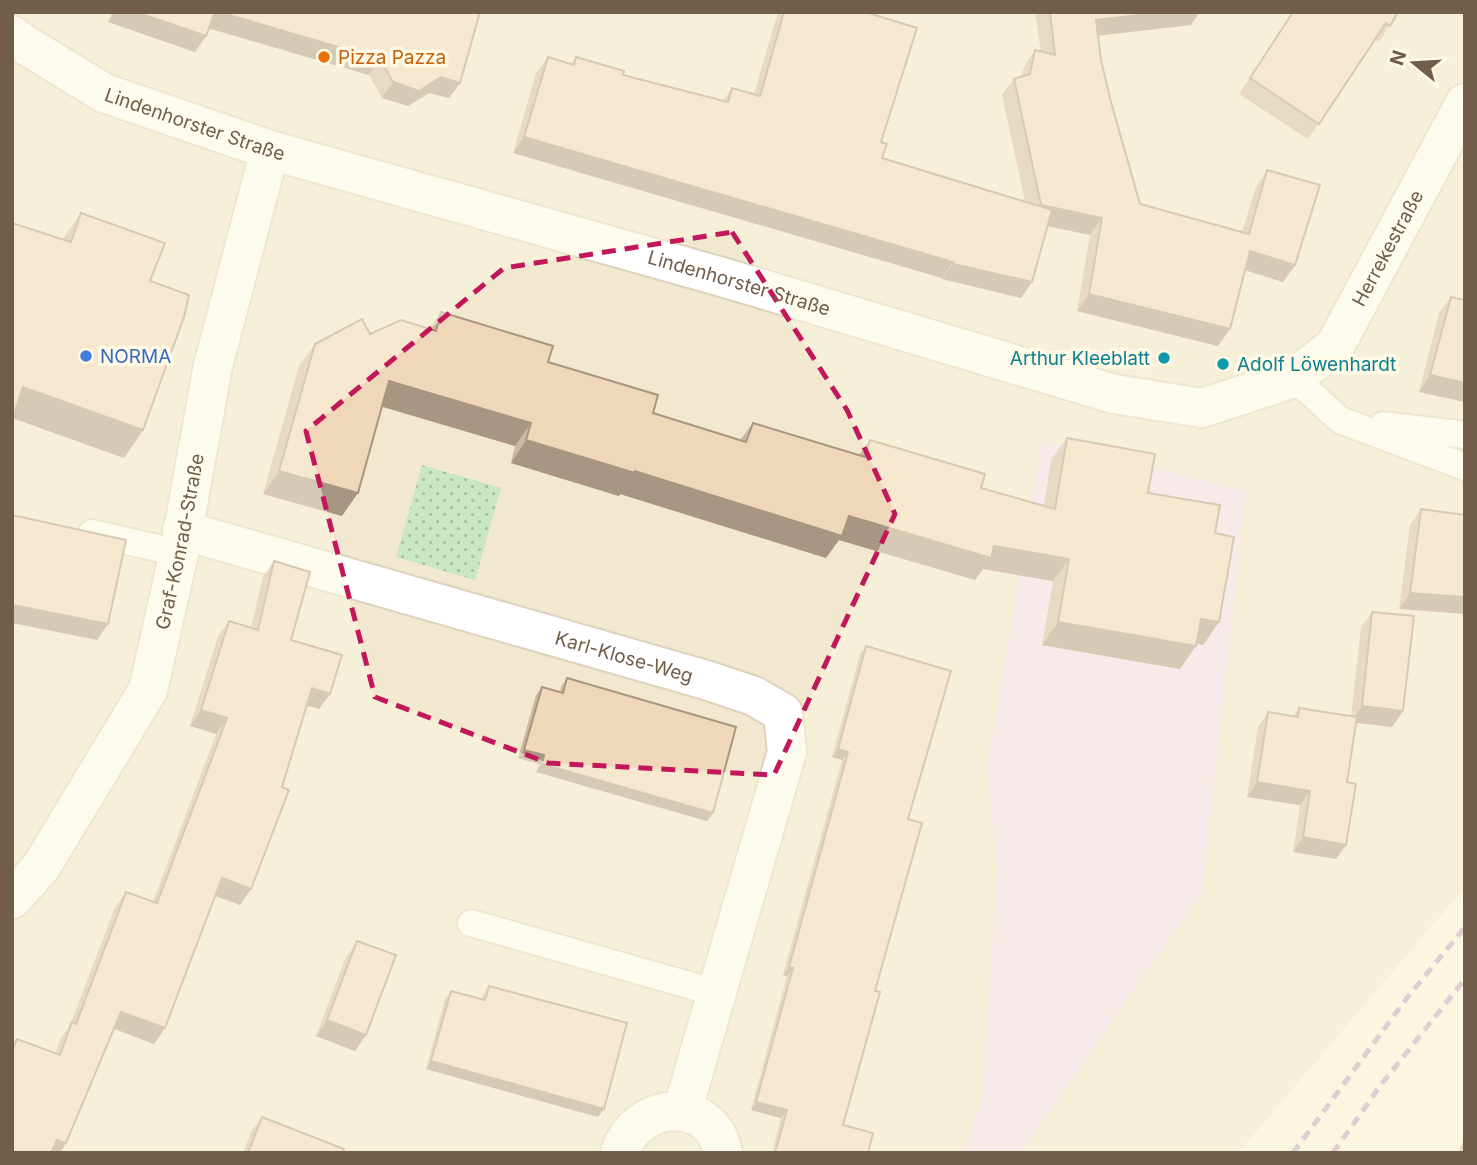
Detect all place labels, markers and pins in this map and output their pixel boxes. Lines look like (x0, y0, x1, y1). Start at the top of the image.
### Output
place label: Pizza Pazza (338, 46, 446, 69)
marker: Pizza Pazza (316, 49, 332, 65)
place label: NORMA (100, 345, 171, 368)
place label: Arthur Kleeblatt (1010, 347, 1150, 370)
marker: NORMA (78, 348, 94, 364)
marker: Arthur Kleeblatt (1156, 350, 1172, 366)
place label: Adolf Löwenhardt (1237, 353, 1396, 376)
marker: Adolf Löwenhardt (1215, 356, 1231, 372)

